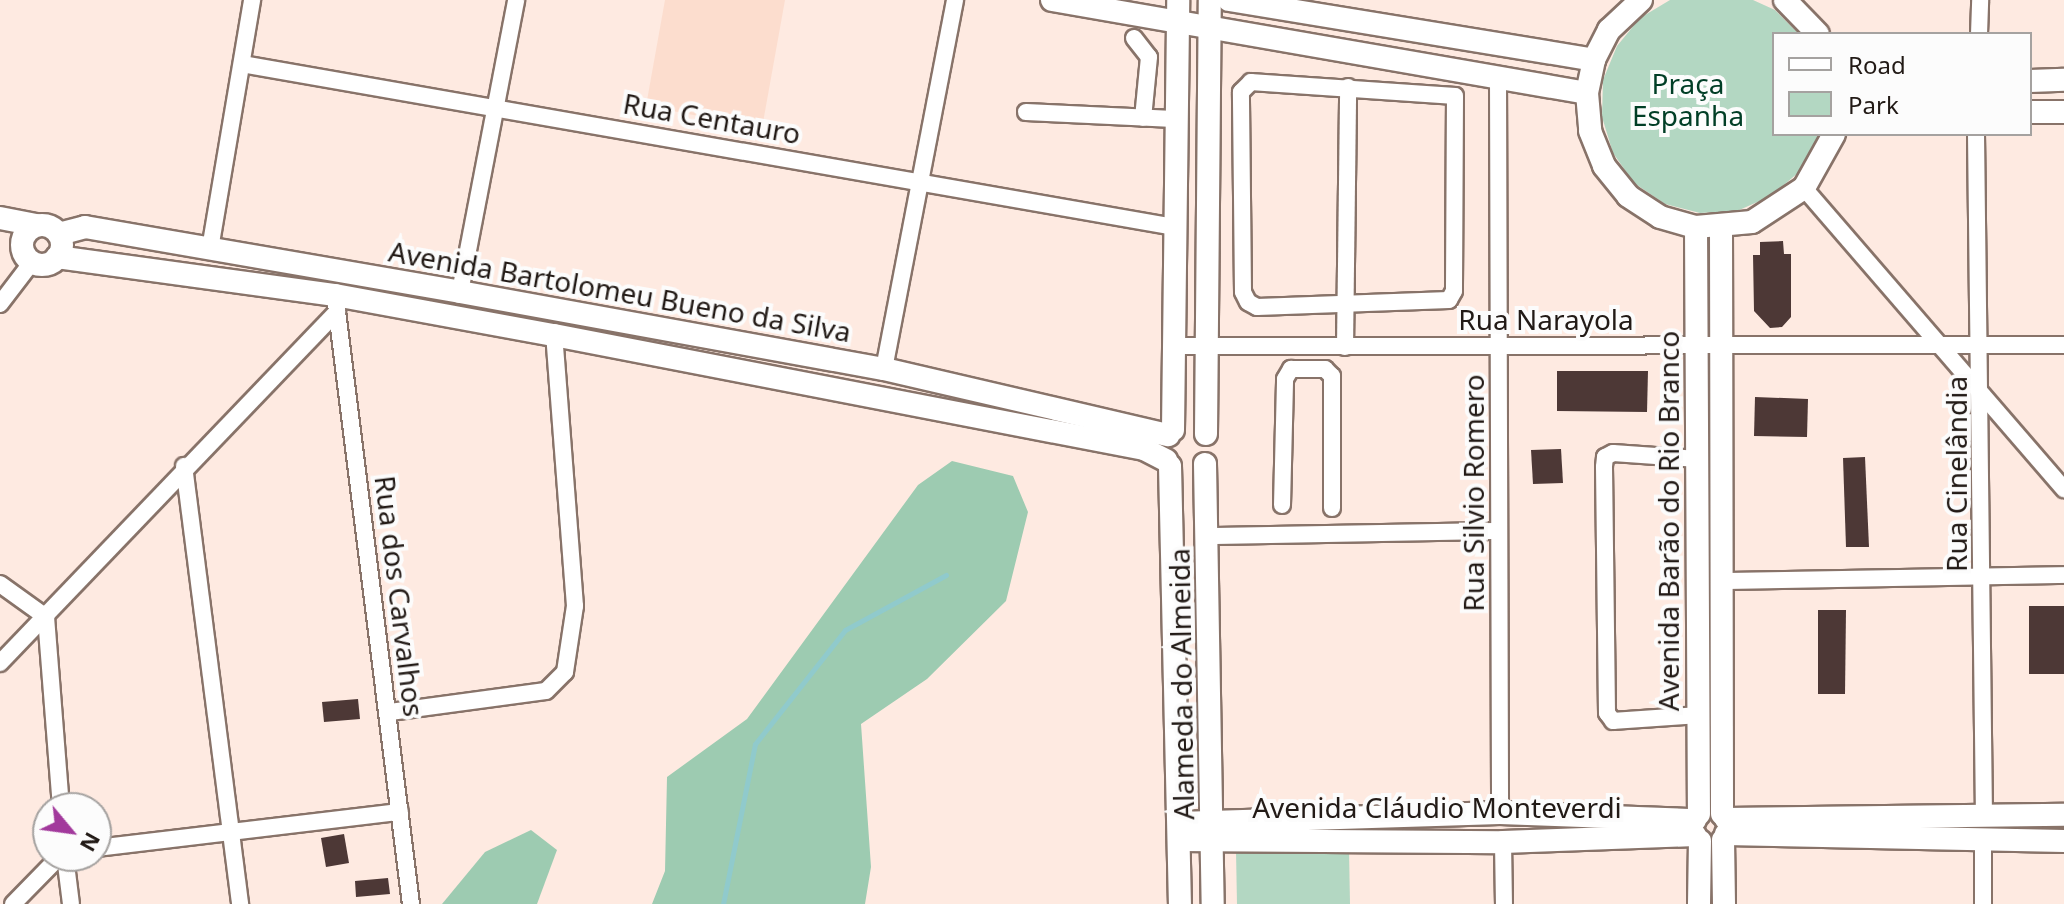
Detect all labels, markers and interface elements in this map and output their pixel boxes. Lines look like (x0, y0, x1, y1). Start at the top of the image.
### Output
legend (1772, 32, 2032, 136)
text: Road (1848, 48, 1906, 81)
park label: Praça Espanha (1632, 66, 1744, 132)
street label: Rua Centauro (621, 86, 803, 150)
text: Park (1848, 88, 1899, 121)
street label: Avenida Bartolomeu Bueno da Silva (386, 234, 854, 348)
street label: Rua Narayola (1458, 302, 1634, 336)
street label: Avenida Barão do Rio Branco (1651, 331, 1685, 711)
street label: Rua Silvio Romero (1456, 374, 1490, 612)
street label: Rua Cinelândia (1939, 376, 1973, 572)
street label: Rua dos Carvalhos (369, 474, 431, 718)
street label: Alameda do Almeida (1162, 548, 1200, 820)
street label: Avenida Cláudio Monteverdi (1252, 790, 1622, 824)
north arrow (32, 792, 112, 872)
text: N (74, 828, 109, 858)

